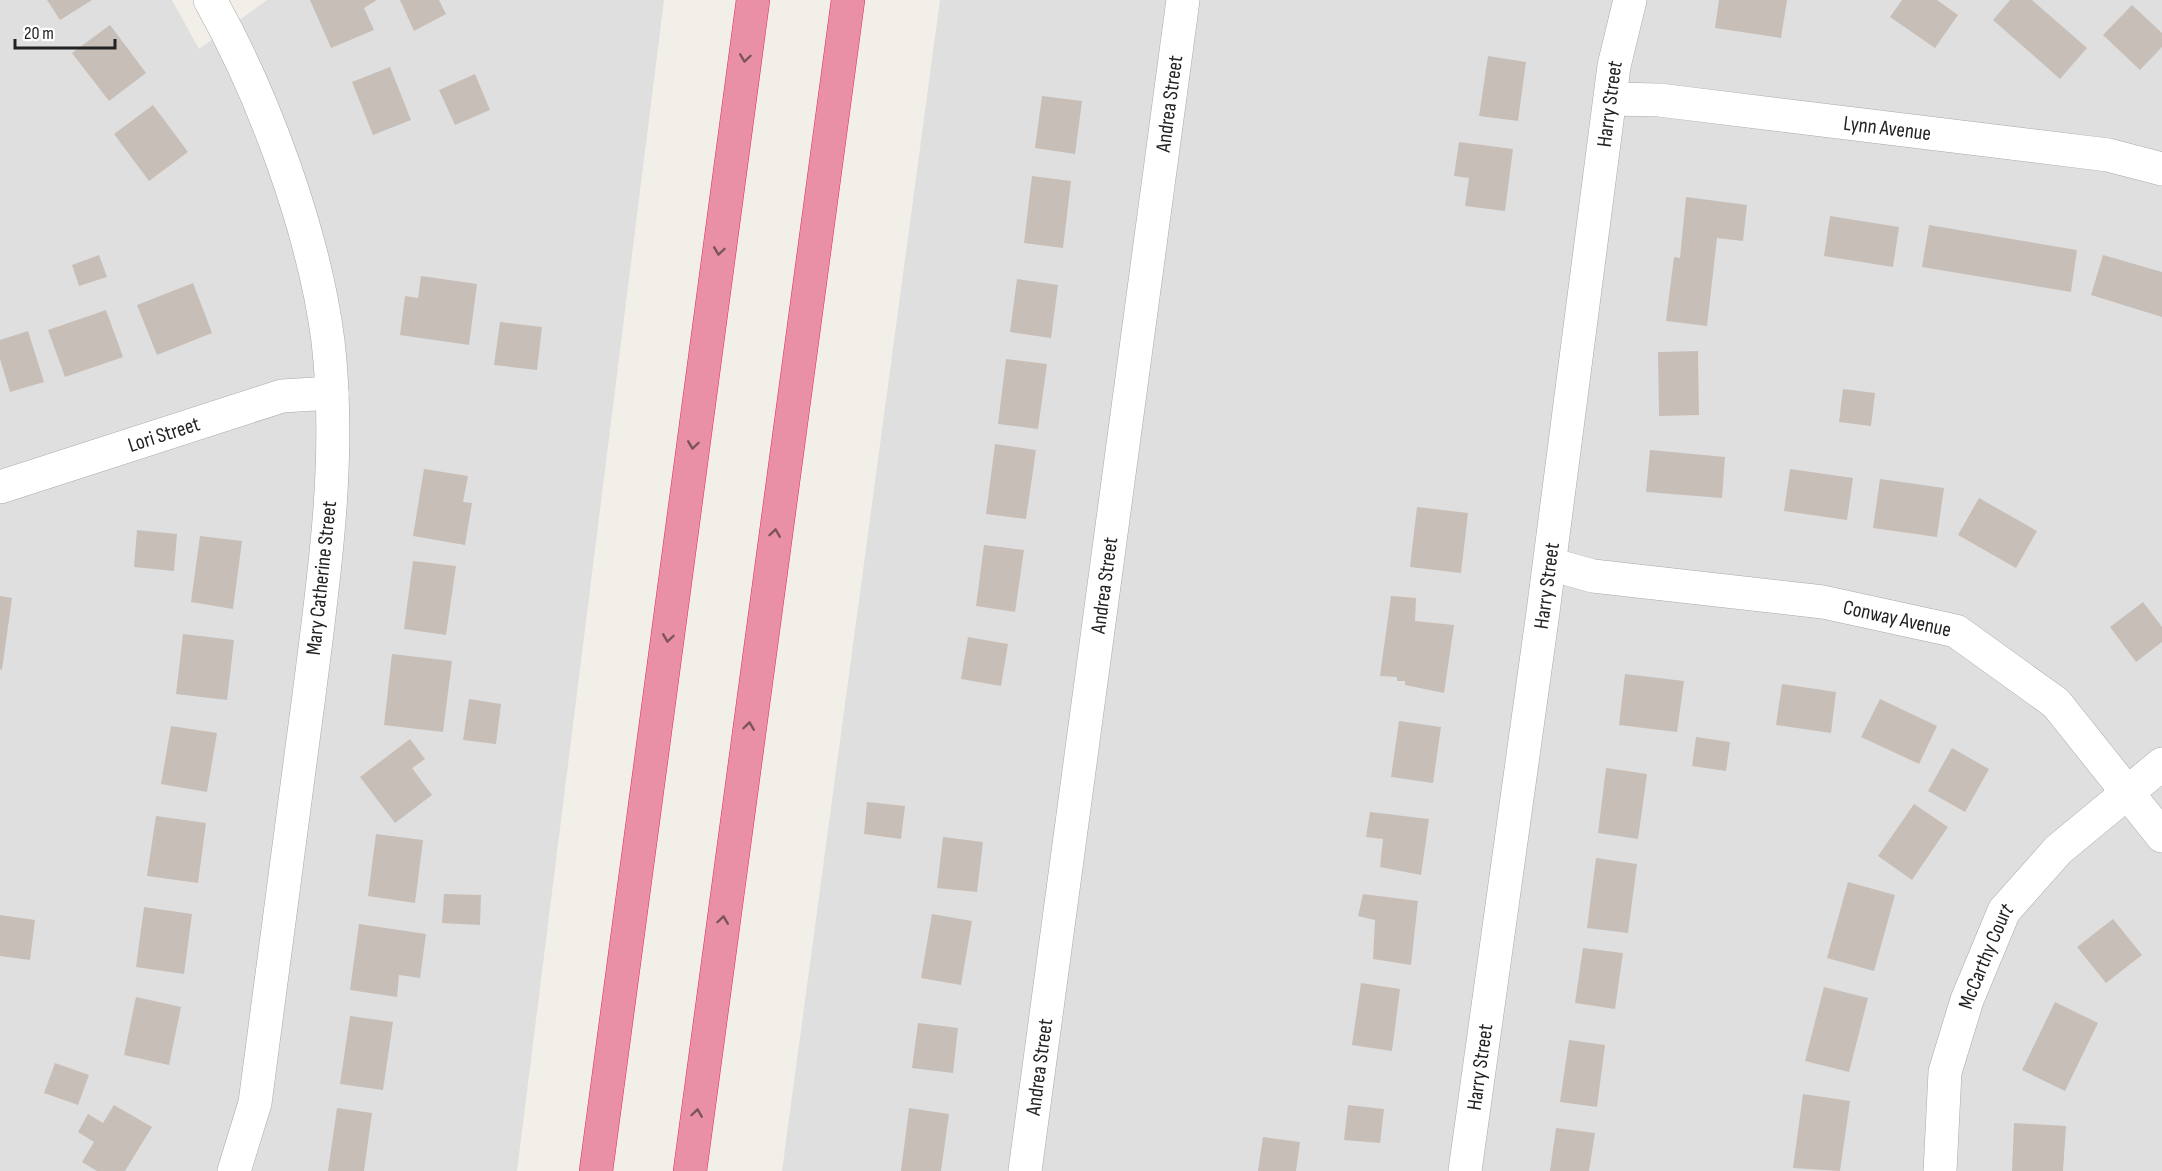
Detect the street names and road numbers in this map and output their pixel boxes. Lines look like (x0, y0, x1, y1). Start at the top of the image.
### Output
street label: Andrea Street (1150, 54, 1188, 155)
street label: Harry Street (1592, 58, 1628, 148)
street label: Lynn Avenue (1842, 111, 1932, 146)
street label: Lori Street (125, 411, 203, 458)
street label: Mary Catherine Street (301, 500, 342, 656)
street label: Andrea Street (1086, 536, 1123, 636)
street label: Harry Street (1529, 541, 1565, 630)
street label: Conway Avenue (1841, 595, 1953, 643)
street label: McCarthy Court (1953, 898, 2019, 1012)
street label: Andrea Street (1021, 1017, 1058, 1118)
street label: Harry Street (1462, 1022, 1498, 1112)

